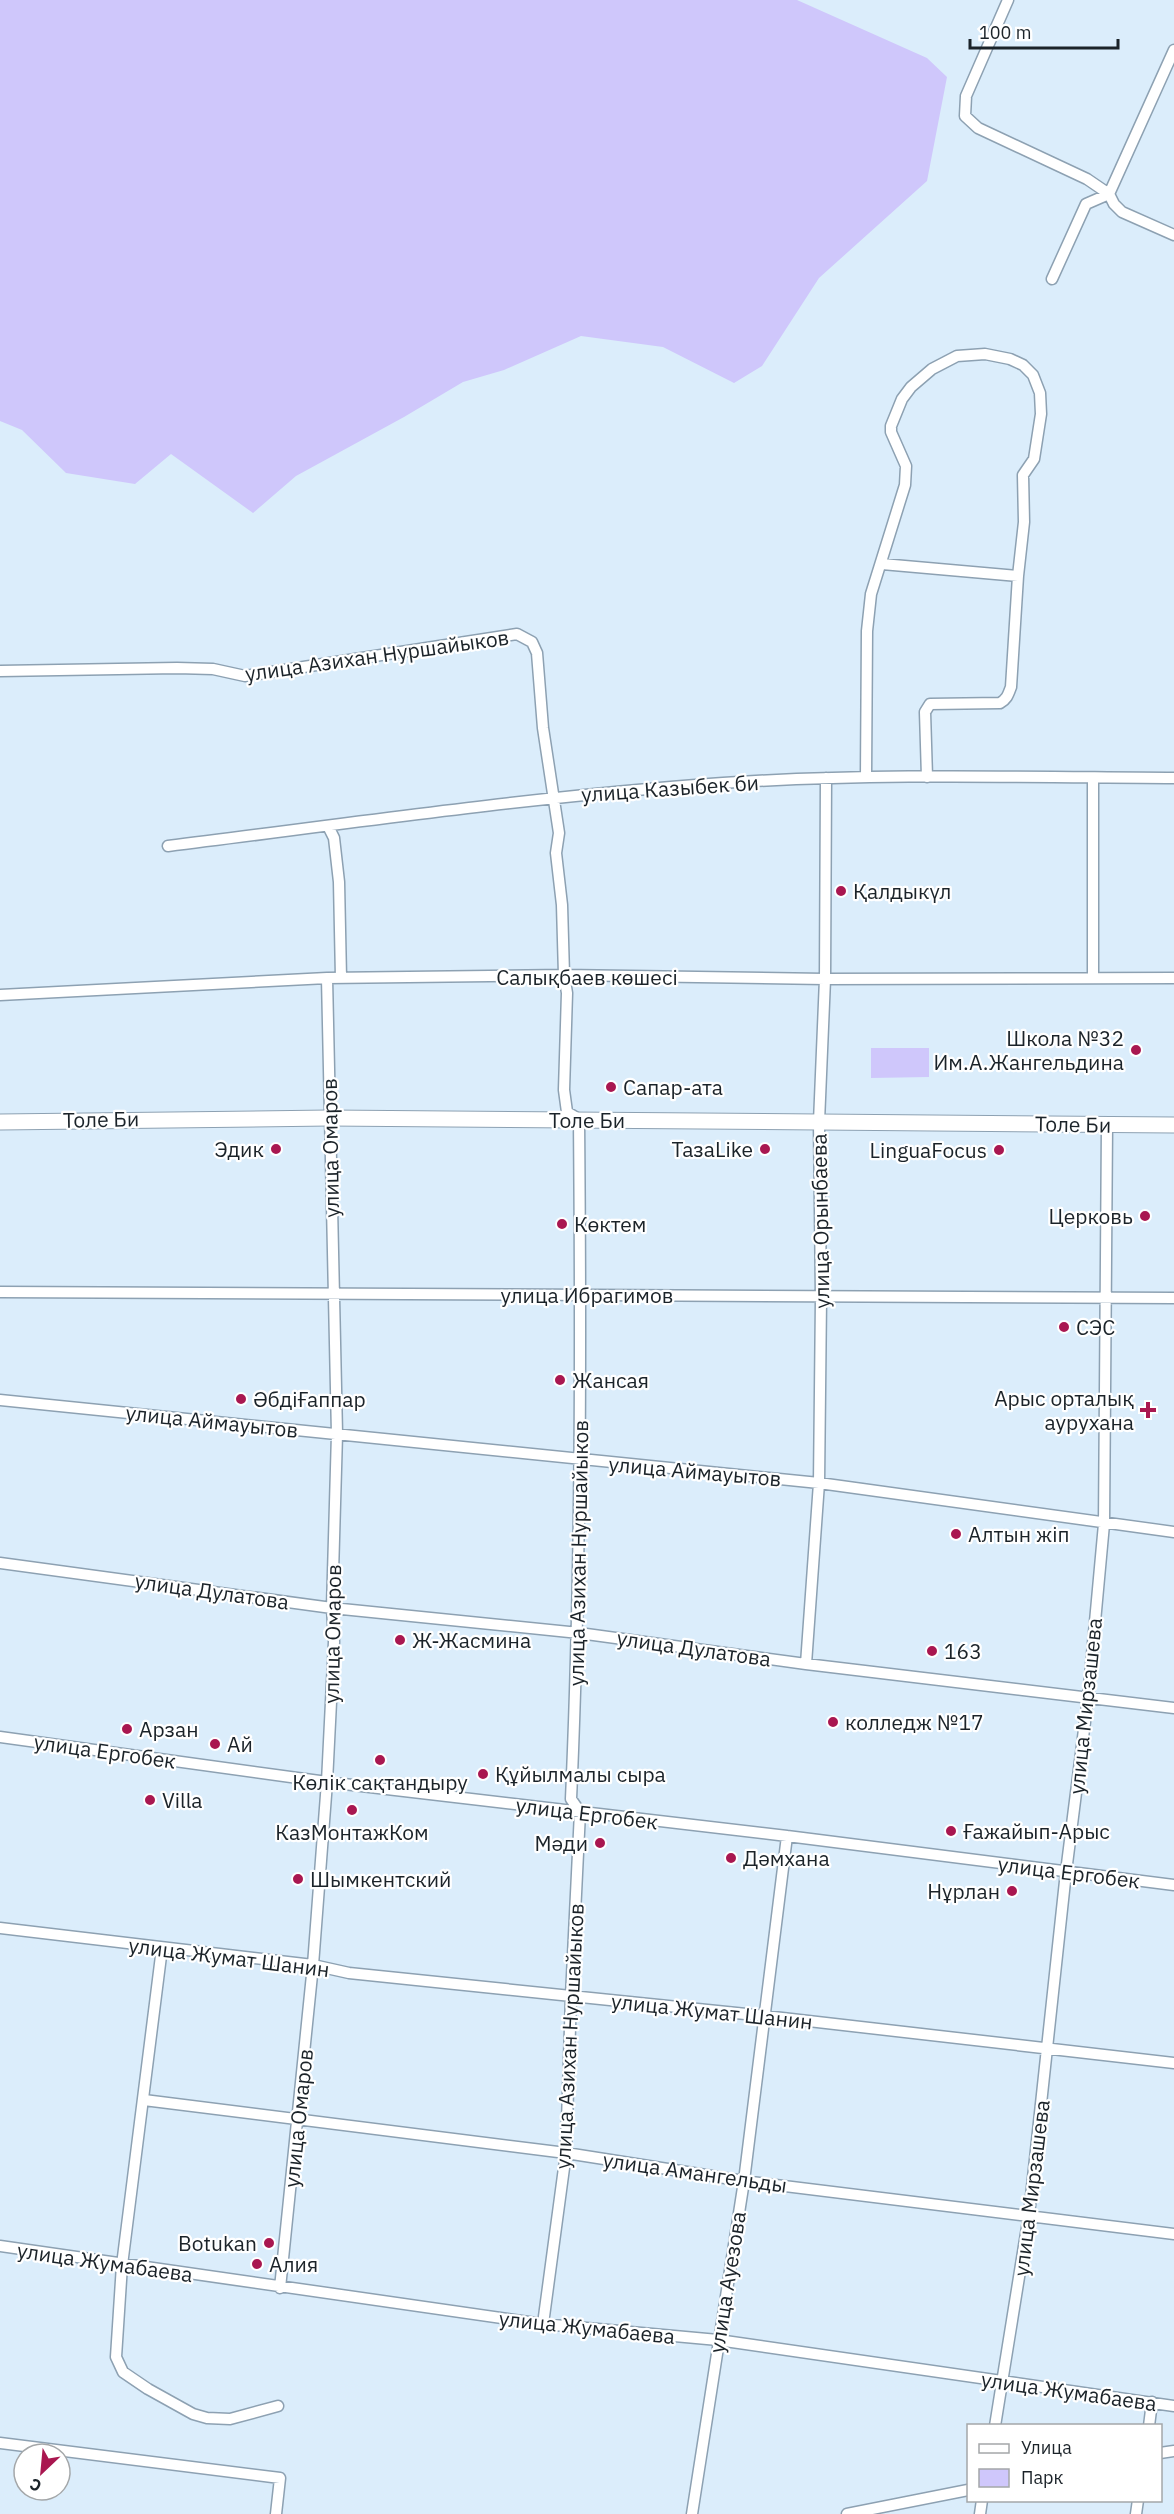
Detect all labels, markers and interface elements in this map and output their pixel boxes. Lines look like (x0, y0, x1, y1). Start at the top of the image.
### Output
scale bar (970, 12, 1118, 50)
text: 100 m (979, 21, 1031, 44)
street label: улица Азихан Нуршайыков (243, 623, 511, 687)
street label: улица Казыбек би (580, 768, 760, 808)
place label: Қалдыкүл (853, 877, 951, 905)
marker: Қалдыкүл (834, 884, 848, 898)
street label: Салықбаев көшесі (496, 963, 678, 991)
place label: Школа №32 Им.А.Жангельдина (934, 1024, 1124, 1076)
marker: Школа №32 Им.А.Жангельдина (1129, 1043, 1143, 1057)
place label: Сапар-ата (623, 1073, 723, 1101)
street label: улица Омаров (315, 1078, 345, 1218)
marker: Сапар-ата (604, 1080, 618, 1094)
street label: Толе Би (63, 1104, 139, 1134)
street label: Толе Би (549, 1106, 625, 1134)
street label: Толе Би (1035, 1109, 1111, 1139)
street label: улица Орынбаева (804, 1133, 836, 1309)
place label: Эдик (215, 1135, 264, 1163)
place label: ТазаLike (672, 1135, 753, 1163)
place label: LinguaFocus (869, 1136, 987, 1164)
marker: Эдик (269, 1142, 283, 1156)
marker: ТазаLike (758, 1142, 772, 1156)
marker: LinguaFocus (992, 1143, 1006, 1157)
place label: Церковь (1048, 1202, 1133, 1230)
marker: Церковь (1138, 1209, 1152, 1223)
place label: Көктем (574, 1210, 646, 1238)
marker: Көктем (555, 1217, 569, 1231)
street label: улица Ибрагимов (501, 1281, 673, 1309)
place label: СЭС (1076, 1313, 1115, 1341)
marker: СЭС (1057, 1320, 1071, 1334)
place label: Жансая (572, 1366, 649, 1394)
marker: Жансая (553, 1373, 567, 1387)
place label: Арыс орталық аурухана (994, 1384, 1134, 1436)
place label: ӘбдіҒаппар (253, 1385, 366, 1413)
marker: ӘбдіҒаппар (234, 1392, 248, 1406)
street label: улица Аймауытов (124, 1398, 300, 1444)
marker: Арыс орталық аурухана (1139, 1401, 1157, 1419)
street label: улица Азихан Нуршайыков (562, 1420, 594, 1686)
street label: улица Аймауытов (607, 1449, 783, 1493)
place label: Алтын жіп (968, 1520, 1070, 1548)
marker: Алтын жіп (949, 1527, 963, 1541)
street label: улица Омаров (317, 1564, 347, 1704)
street label: улица Дулатова (133, 1566, 291, 1616)
street label: улица Мирзашева (1062, 1616, 1108, 1796)
street label: улица Дулатова (615, 1623, 773, 1673)
place label: Ж-Жасмина (412, 1626, 531, 1654)
marker: Ж-Жасмина (393, 1633, 407, 1647)
place label: 163 (944, 1637, 982, 1665)
marker: 163 (925, 1644, 939, 1658)
place label: колледж №17 (845, 1708, 984, 1736)
place label: Арзан (139, 1715, 199, 1743)
marker: колледж №17 (826, 1715, 840, 1729)
marker: Арзан (120, 1722, 134, 1736)
street label: улица Ергобек (32, 1727, 178, 1775)
place label: Ай (227, 1730, 253, 1758)
marker: Ай (208, 1737, 222, 1751)
marker: Көлік сақтандыру (373, 1753, 387, 1767)
place label: Құйылмалы сыра (495, 1760, 666, 1788)
marker: Құйылмалы сыра (476, 1767, 490, 1781)
place label: Көлік сақтандыру (292, 1768, 468, 1796)
place label: Villa (162, 1786, 203, 1814)
street label: улица Ергобек (514, 1790, 660, 1836)
marker: Villa (143, 1793, 157, 1807)
marker: КазМонтажКом (345, 1803, 359, 1817)
place label: Ғажайып-Арыс (963, 1817, 1110, 1845)
place label: КазМонтажКом (275, 1818, 429, 1846)
marker: Ғажайып-Арыс (944, 1824, 958, 1838)
place label: Мәди (535, 1829, 588, 1857)
marker: Мәди (593, 1836, 607, 1850)
place label: Дәмхана (743, 1844, 830, 1872)
street label: улица Ергобек (996, 1849, 1142, 1895)
marker: Дәмхана (724, 1851, 738, 1865)
place label: Шымкентский (310, 1865, 451, 1893)
marker: Шымкентский (291, 1872, 305, 1886)
place label: Нұрлан (927, 1877, 1000, 1905)
marker: Нұрлан (1005, 1884, 1019, 1898)
street label: улица Азихан Нуршайыков (548, 1902, 590, 2170)
street label: улица Жумат Шанин (127, 1931, 331, 1983)
street label: улица Жумат Шанин (610, 1987, 814, 2035)
street label: улица Омаров (277, 2047, 319, 2189)
street label: улица Мирзашева (1006, 2098, 1056, 2278)
street label: улица Амангельды (601, 2145, 789, 2199)
street label: улица Ауезова (702, 2209, 752, 2355)
place label: Botukan (178, 2229, 257, 2257)
street label: улица Жумабаева (15, 2236, 195, 2288)
marker: Botukan (262, 2236, 276, 2250)
place label: Алия (269, 2250, 318, 2278)
marker: Алия (250, 2257, 264, 2271)
street label: улица Жумабаева (498, 2304, 676, 2350)
street label: улица Жумабаева (979, 2365, 1159, 2417)
legend (967, 2424, 1162, 2502)
text: Улица (1021, 2436, 1072, 2459)
north arrow (12, 2442, 72, 2502)
text: Парк (1021, 2466, 1064, 2489)
text: С (26, 2474, 44, 2497)

